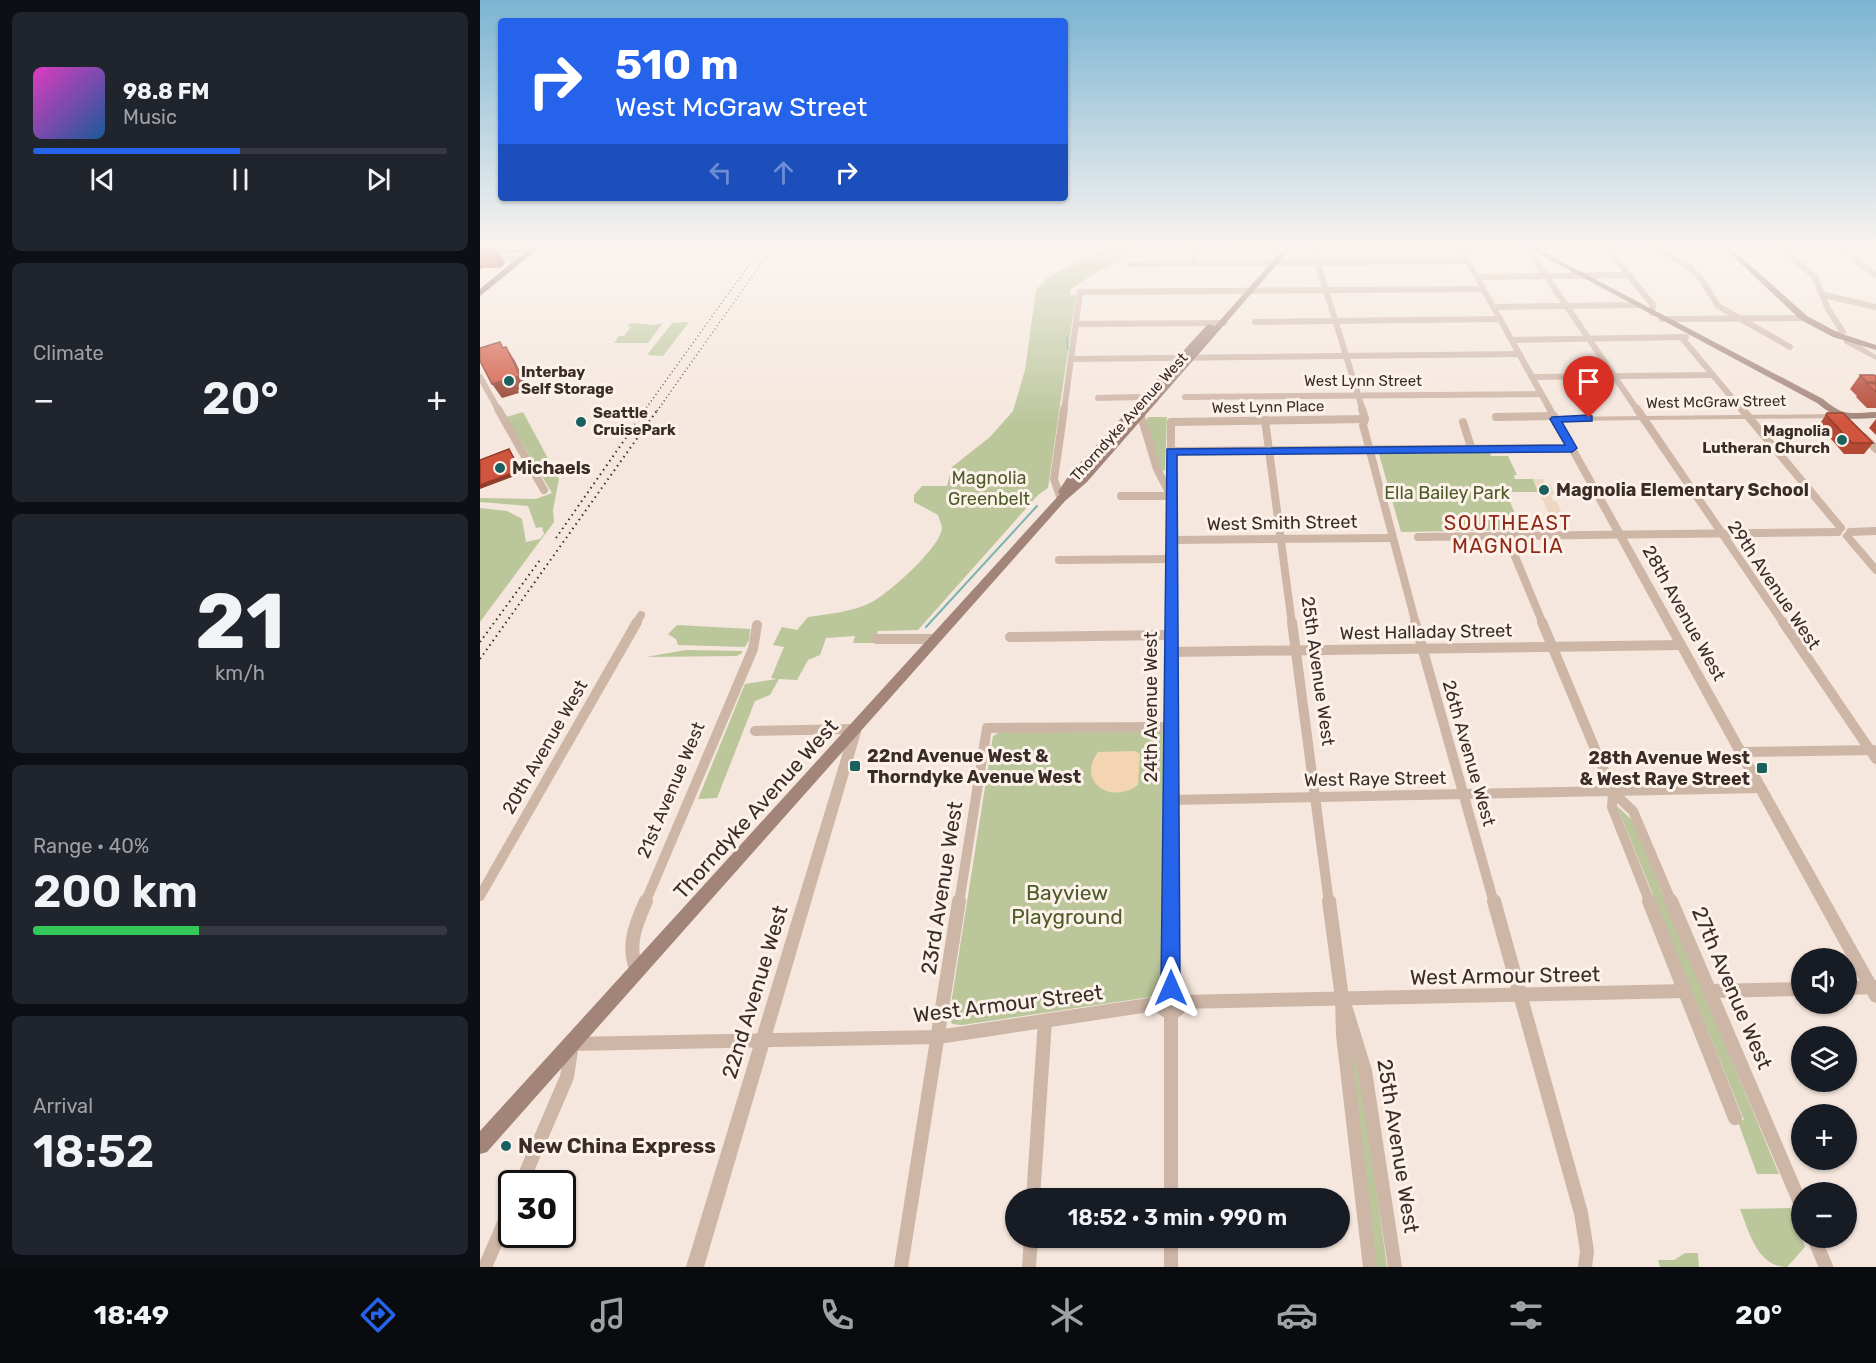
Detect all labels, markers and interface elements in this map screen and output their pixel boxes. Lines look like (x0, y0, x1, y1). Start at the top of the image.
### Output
text: 510 m (615, 40, 739, 90)
icon: right (516, 42, 594, 120)
text: 98.8 FM (123, 78, 209, 105)
text: West McGraw Street (615, 91, 867, 123)
text: Music (123, 105, 177, 129)
icon: left (704, 156, 737, 189)
icon: ahead (767, 156, 800, 189)
icon: right (830, 156, 863, 189)
icon: previous (86, 163, 119, 196)
icon: pause (224, 163, 257, 196)
icon: next (362, 163, 395, 196)
text: Climate (33, 341, 104, 365)
street label: Thorndyke Avenue West (1067, 349, 1192, 485)
pin (1563, 356, 1614, 418)
place label: Interbay Self Storage (521, 363, 614, 398)
icon: arrive (1572, 365, 1605, 398)
text: 20° (202, 372, 279, 425)
street label: West Lynn Street (1304, 372, 1422, 390)
marker: Interbay Self Storage (502, 374, 516, 388)
text: − (33, 380, 54, 419)
text: + (426, 380, 447, 419)
street label: West McGraw Street (1646, 392, 1786, 412)
street label: West Lynn Place (1212, 397, 1324, 417)
place label: Seattle CruisePark (593, 404, 676, 439)
marker: Seattle CruisePark (574, 415, 588, 429)
place label: Magnolia Lutheran Church (1702, 422, 1830, 457)
marker: Magnolia Lutheran Church (1835, 433, 1849, 447)
place label: Michaels (512, 457, 591, 479)
marker: Michaels (493, 461, 507, 475)
park label: Magnolia Greenbelt (948, 467, 1030, 510)
place label: Magnolia Elementary School (1556, 479, 1809, 501)
park label: Ella Bailey Park (1384, 482, 1511, 504)
marker: Magnolia Elementary School (1537, 483, 1551, 497)
street label: West Smith Street (1206, 511, 1358, 535)
district label: SOUTHEAST MAGNOLIA (1444, 511, 1572, 558)
street label: 29th Avenue West (1723, 516, 1825, 654)
street label: 28th Avenue West (1638, 541, 1730, 685)
text: 21 (195, 575, 285, 668)
street label: 25th Avenue West (1297, 595, 1339, 747)
street label: West Halladay Street (1340, 619, 1512, 645)
street label: 24th Avenue West (1140, 632, 1162, 783)
text: km/h (215, 661, 265, 685)
street label: 20th Avenue West (498, 676, 592, 818)
street label: 26th Avenue West (1438, 677, 1500, 829)
street label: Thorndyke Avenue West (668, 714, 843, 904)
street label: 21st Avenue West (632, 719, 710, 861)
place label: 22nd Avenue West & Thorndyke Avenue West (867, 745, 1081, 788)
place label: 28th Avenue West & West Raye Street (1580, 747, 1750, 790)
marker: 22nd Avenue West & Thorndyke Avenue West (848, 759, 862, 773)
marker: 28th Avenue West & West Raye Street (1755, 761, 1769, 775)
street label: West Raye Street (1304, 767, 1446, 791)
street label: 23rd Avenue West (915, 799, 968, 976)
text: Range · 40% (33, 834, 149, 858)
text: 200 km (33, 865, 198, 918)
park label: Bayview Playground (1011, 880, 1123, 929)
street label: 22nd Avenue West (716, 902, 793, 1082)
street label: 27th Avenue West (1687, 903, 1778, 1073)
map controls (1791, 948, 1857, 1248)
button: sound (1791, 948, 1857, 1014)
position arrow (1139, 956, 1203, 1020)
street label: West Armour Street (1410, 961, 1600, 990)
street label: West Armour Street (912, 979, 1104, 1028)
button: layers (1791, 1026, 1857, 1092)
street label: 25th Avenue West (1372, 1057, 1425, 1235)
text: Arrival (33, 1094, 93, 1118)
button: + (1791, 1104, 1857, 1170)
text: 18:52 (33, 1125, 154, 1178)
place label: New China Express (518, 1133, 716, 1158)
marker: New China Express (499, 1139, 513, 1153)
speed limit sign: 30 (498, 1170, 576, 1248)
button: − (1791, 1182, 1857, 1248)
text: 18:52 · 3 min · 990 m (1068, 1204, 1287, 1231)
icon: directions (357, 1294, 399, 1336)
icon: music (587, 1294, 629, 1336)
icon: phone (816, 1294, 858, 1336)
icon: climate (1046, 1294, 1088, 1336)
icon: car (1276, 1294, 1318, 1336)
icon: filters (1505, 1294, 1547, 1336)
text: 18:49 (94, 1299, 169, 1331)
text: 20° (1735, 1299, 1782, 1331)

